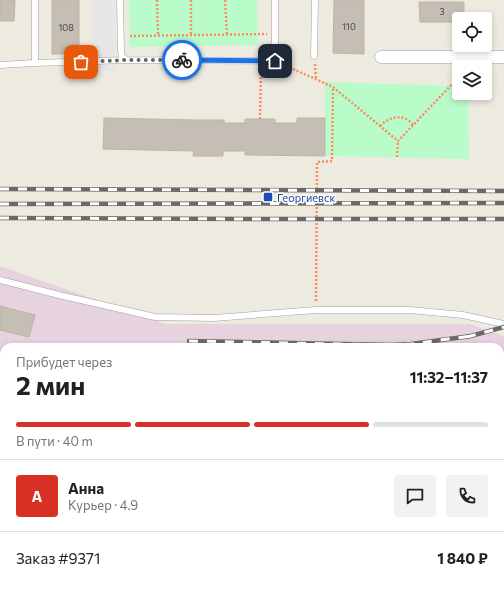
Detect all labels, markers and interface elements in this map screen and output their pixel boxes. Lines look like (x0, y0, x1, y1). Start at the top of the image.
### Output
house number: 3 (439, 6, 445, 17)
map controls (452, 12, 492, 100)
button: locate (452, 12, 492, 52)
house number: 110 (342, 21, 356, 32)
house number: 108 (58, 22, 74, 33)
courier (162, 40, 202, 80)
pin (258, 44, 292, 78)
pin (64, 45, 98, 79)
icon: bike (171, 49, 193, 71)
icon: home (264, 50, 286, 72)
icon: bag (70, 51, 92, 73)
button: layers (452, 60, 492, 100)
marker: Георгиевск (262, 191, 274, 203)
place label: Георгиевск (277, 191, 335, 204)
text: Прибудет через (16, 354, 112, 370)
text: 11:32–11:37 (410, 368, 488, 386)
text: 2 мин (16, 369, 85, 400)
text: В пути · 40 m (16, 433, 93, 449)
button: chat (394, 475, 436, 517)
button: phone (446, 475, 488, 517)
text: Анна (68, 479, 104, 497)
text: А (32, 487, 42, 505)
text: Курьер · 4.9 (68, 497, 138, 513)
text: Заказ #9371 (16, 549, 100, 567)
text: 1 840 ₽ (437, 549, 488, 567)

